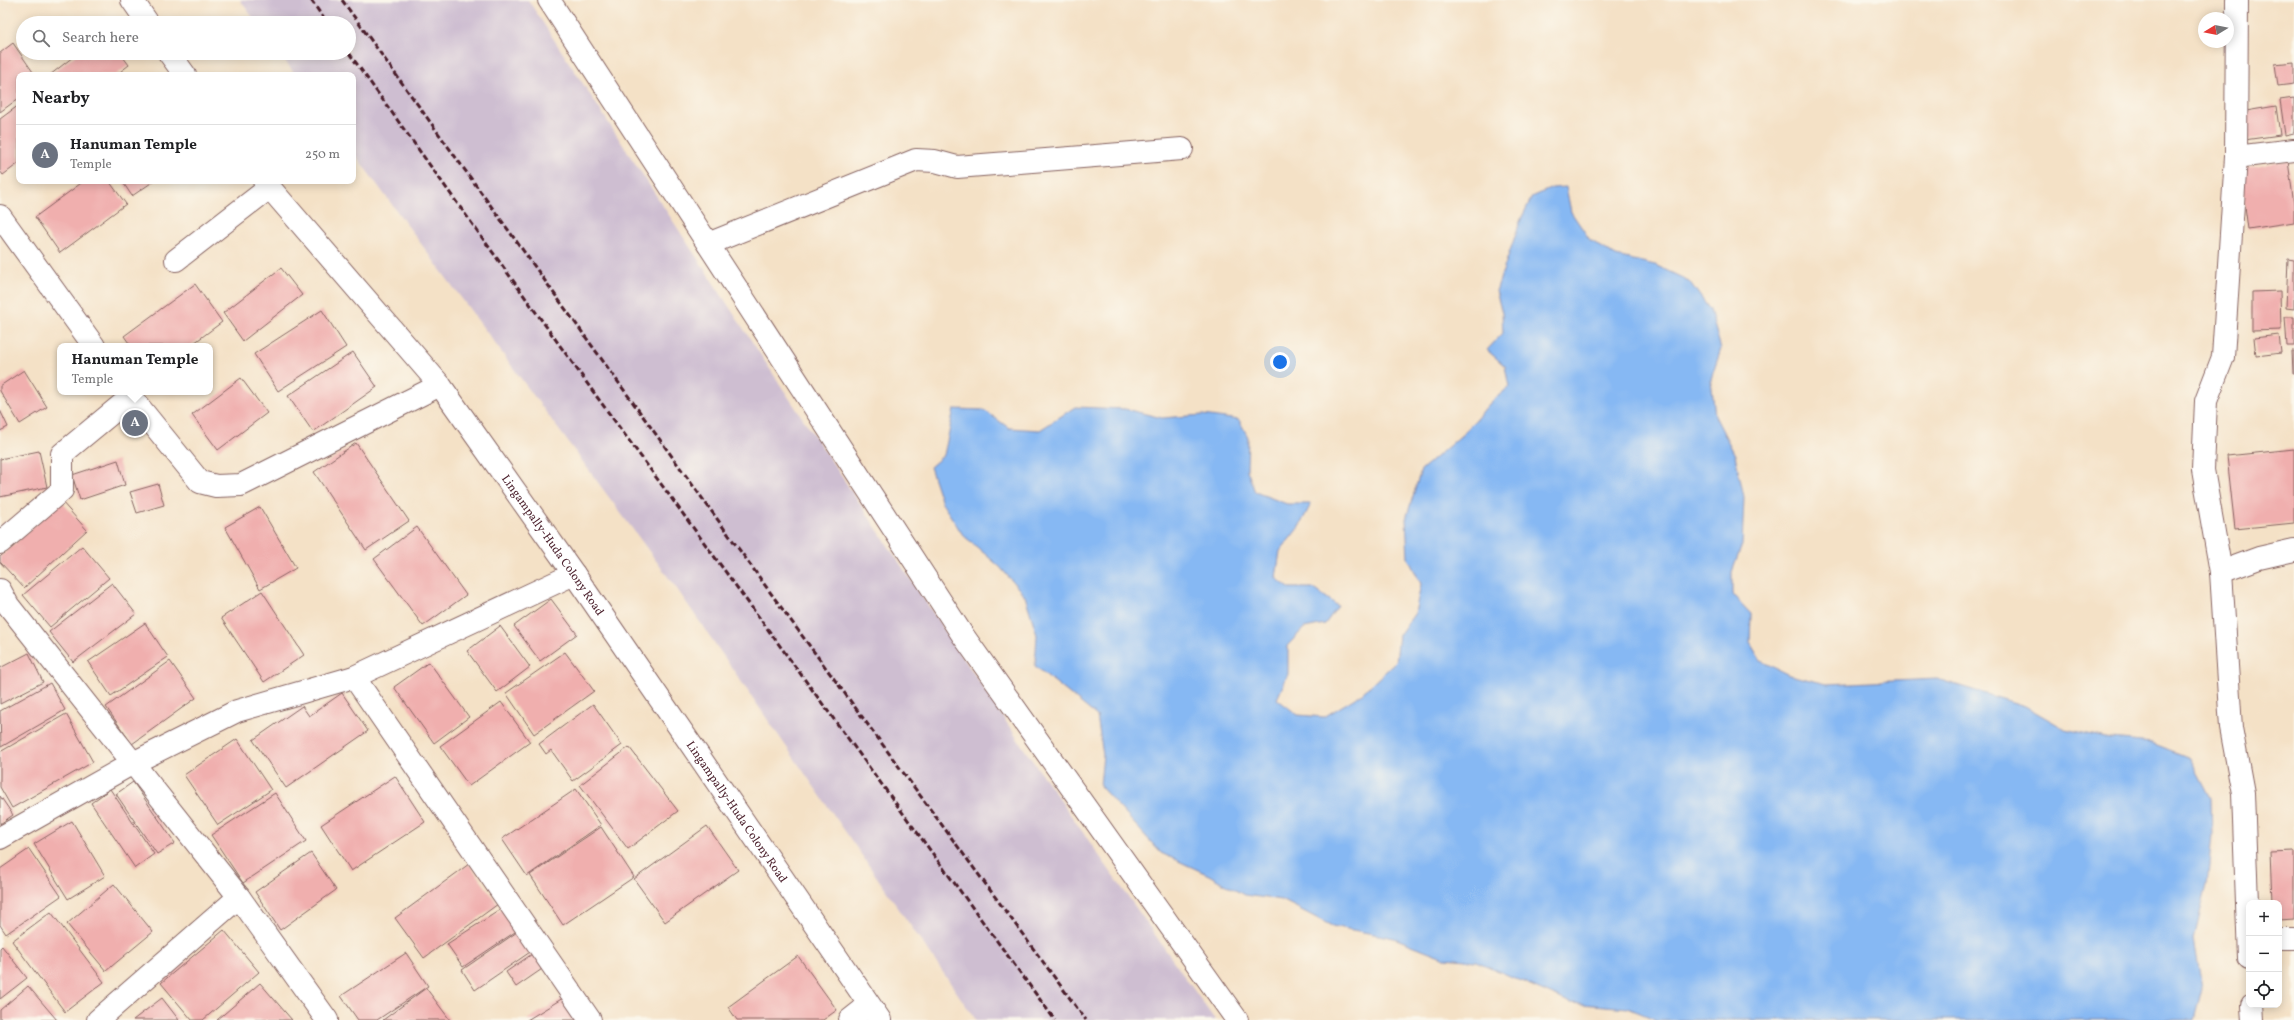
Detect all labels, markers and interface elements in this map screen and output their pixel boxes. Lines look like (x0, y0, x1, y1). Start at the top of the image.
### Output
north arrow (2198, 12, 2234, 48)
search box (16, 16, 356, 60)
icon: search (30, 27, 52, 49)
text: Search here (62, 28, 139, 49)
text: Nearby (32, 87, 90, 110)
text: Hanuman Temple (70, 135, 197, 156)
text: A (40, 146, 50, 164)
text: 250 m (305, 146, 340, 164)
text: Temple (70, 156, 112, 174)
popup (57, 343, 213, 395)
text: Hanuman Temple (72, 350, 198, 371)
your location (1270, 352, 1290, 372)
text: Temple (72, 371, 113, 389)
pin: A (122, 408, 148, 438)
street label: Lingampally-Huda Colony Road (497, 472, 607, 619)
street label: Lingampally-Huda Colony Road (682, 738, 791, 886)
map controls (2246, 900, 2282, 1008)
button: + (2246, 900, 2282, 936)
button: − (2246, 936, 2282, 972)
button: locate (2246, 972, 2282, 1008)

